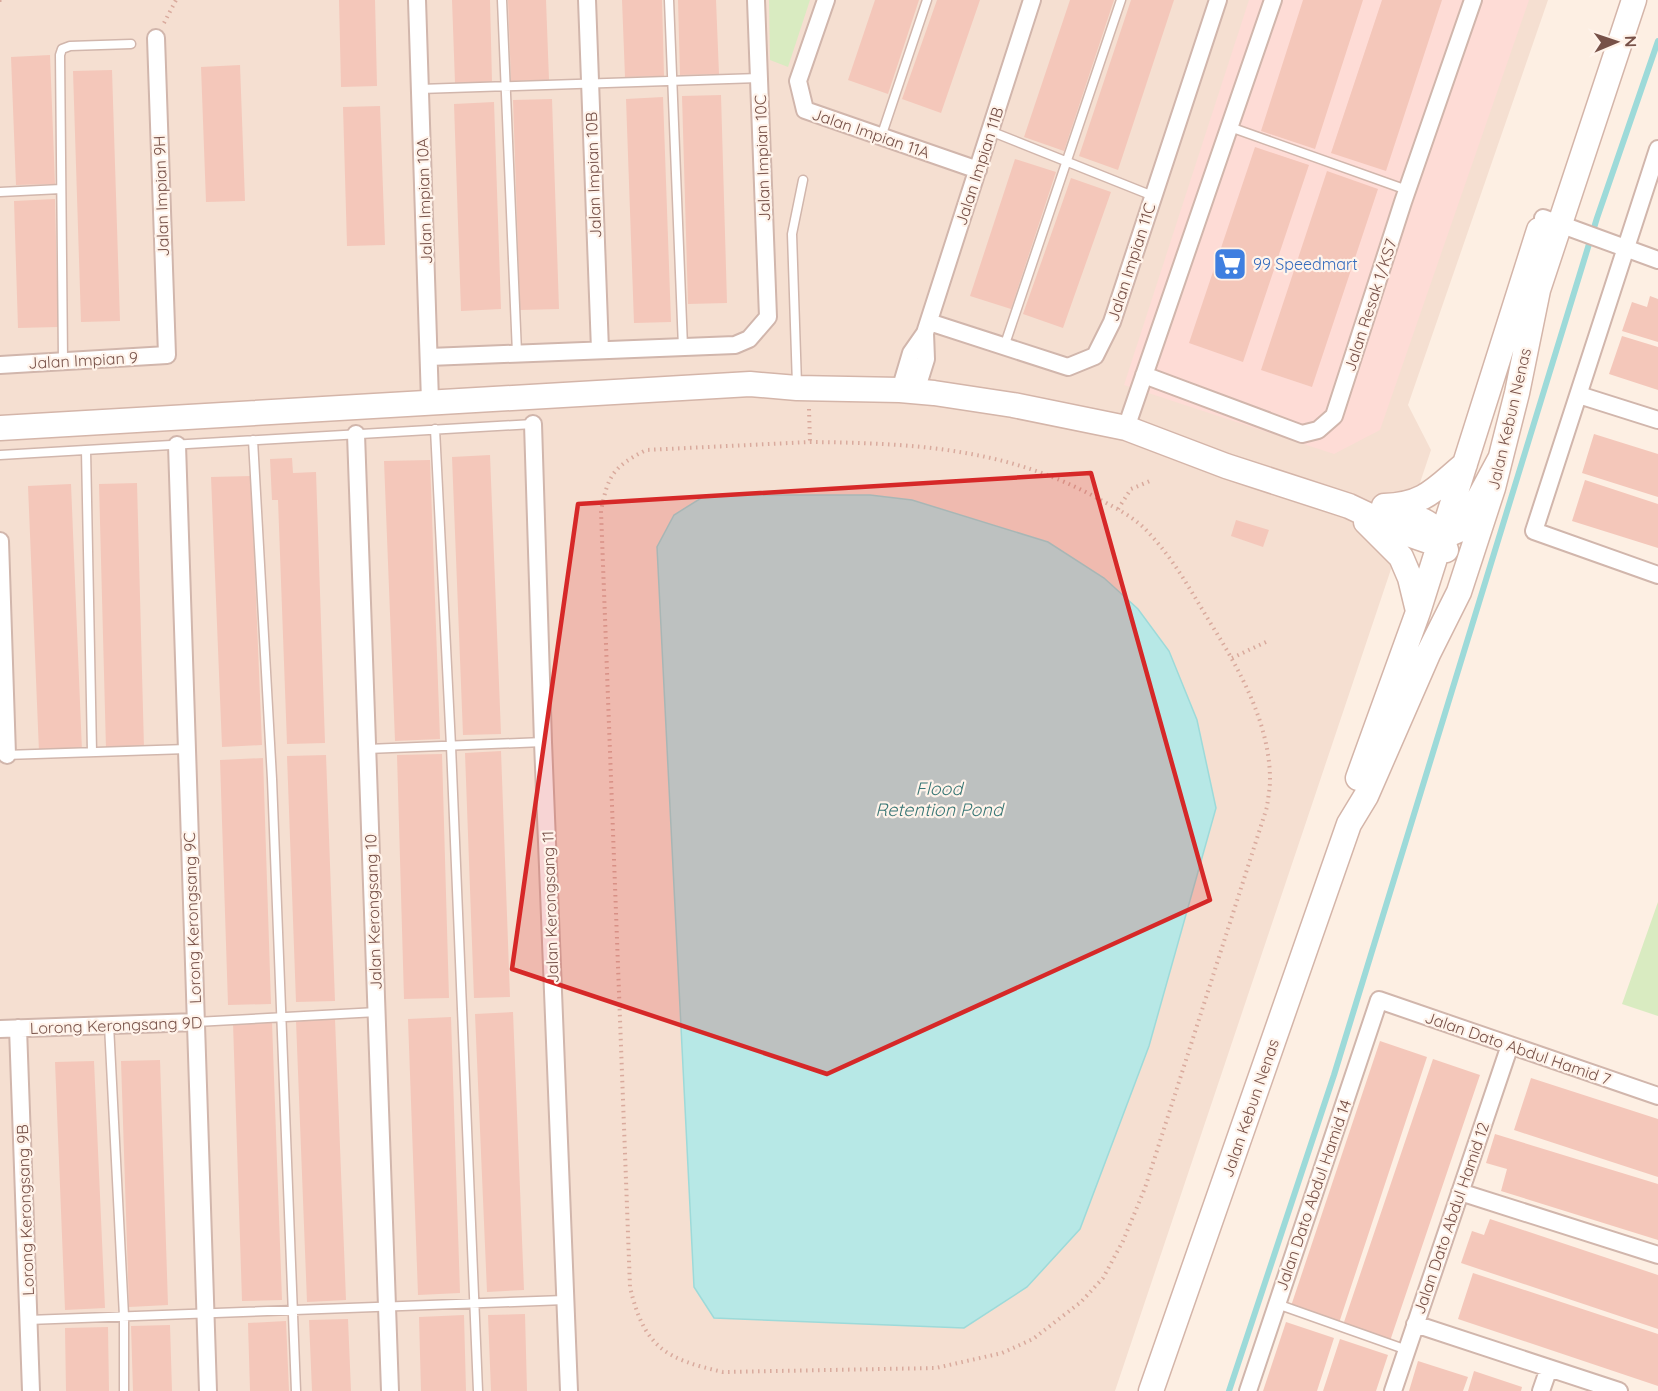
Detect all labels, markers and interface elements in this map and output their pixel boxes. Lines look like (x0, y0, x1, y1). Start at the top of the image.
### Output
north arrow (1586, 12, 1646, 72)
text: N (1621, 35, 1641, 48)
street label: Jalan Impian 10C (750, 94, 774, 222)
street label: Jalan Impian 11A (810, 104, 932, 162)
street label: Jalan Impian 11B (950, 104, 1008, 228)
street label: Jalan Impian 10B (581, 111, 605, 239)
street label: Jalan Impian 9H (149, 135, 173, 257)
street label: Jalan Impian 10A (412, 137, 436, 265)
street label: Jalan Impian 11C (1102, 200, 1160, 324)
street label: Jalan Resak 1/KS7 (1339, 236, 1401, 374)
supermarket icon: 99 Speedmart (1212, 246, 1248, 282)
place label: 99 Speedmart (1253, 254, 1358, 274)
street label: Jalan Kebun Nenas (1483, 346, 1535, 492)
street label: Jalan Impian 9 (28, 347, 138, 373)
water label: Flood Retention Pond (875, 777, 1005, 821)
street label: Jalan Kerongsang 11 (537, 830, 563, 984)
street label: Lorong Kerongsang 9C (179, 832, 205, 1004)
street label: Jalan Kerongsang 10 (360, 834, 386, 990)
street label: Jalan Dato Abdul Hamid 7 (1423, 1007, 1613, 1089)
street label: Lorong Kerongsang 9D (29, 1012, 203, 1038)
street label: Jalan Kebun Nenas (1217, 1036, 1283, 1180)
street label: Jalan Dato Abdul Hamid 14 (1271, 1097, 1355, 1293)
street label: Jalan Dato Abdul Hamid 12 (1409, 1119, 1493, 1317)
street label: Lorong Kerongsang 9B (12, 1124, 38, 1296)

